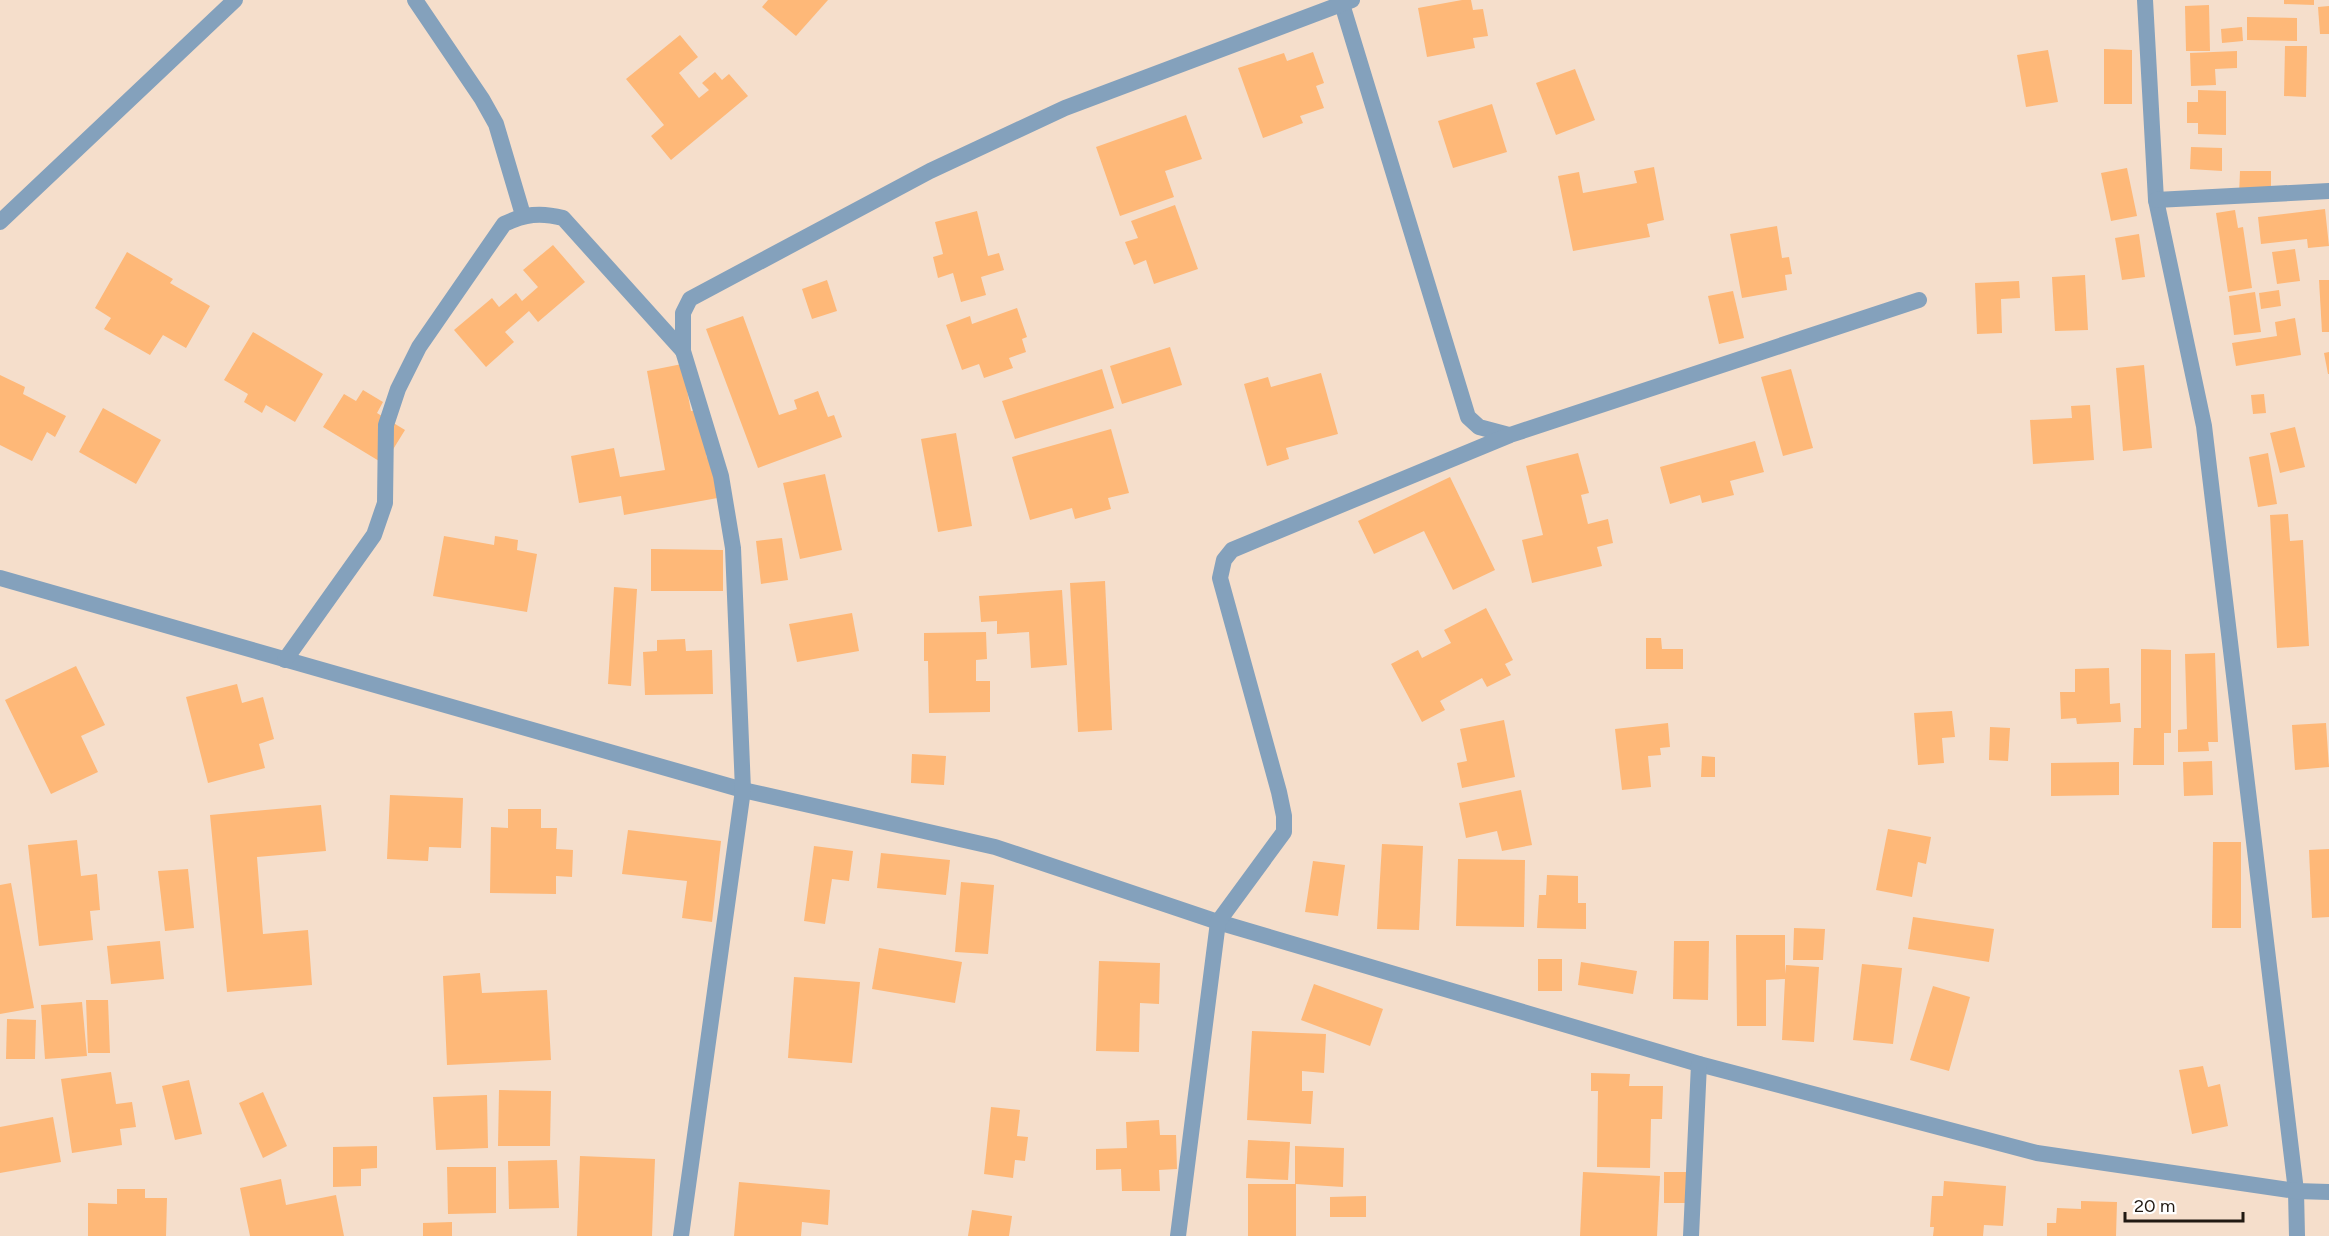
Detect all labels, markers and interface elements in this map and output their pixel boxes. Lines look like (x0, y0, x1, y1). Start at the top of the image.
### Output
scale bar (2125, 1185, 2244, 1223)
text: 20 m (2134, 1195, 2175, 1217)

